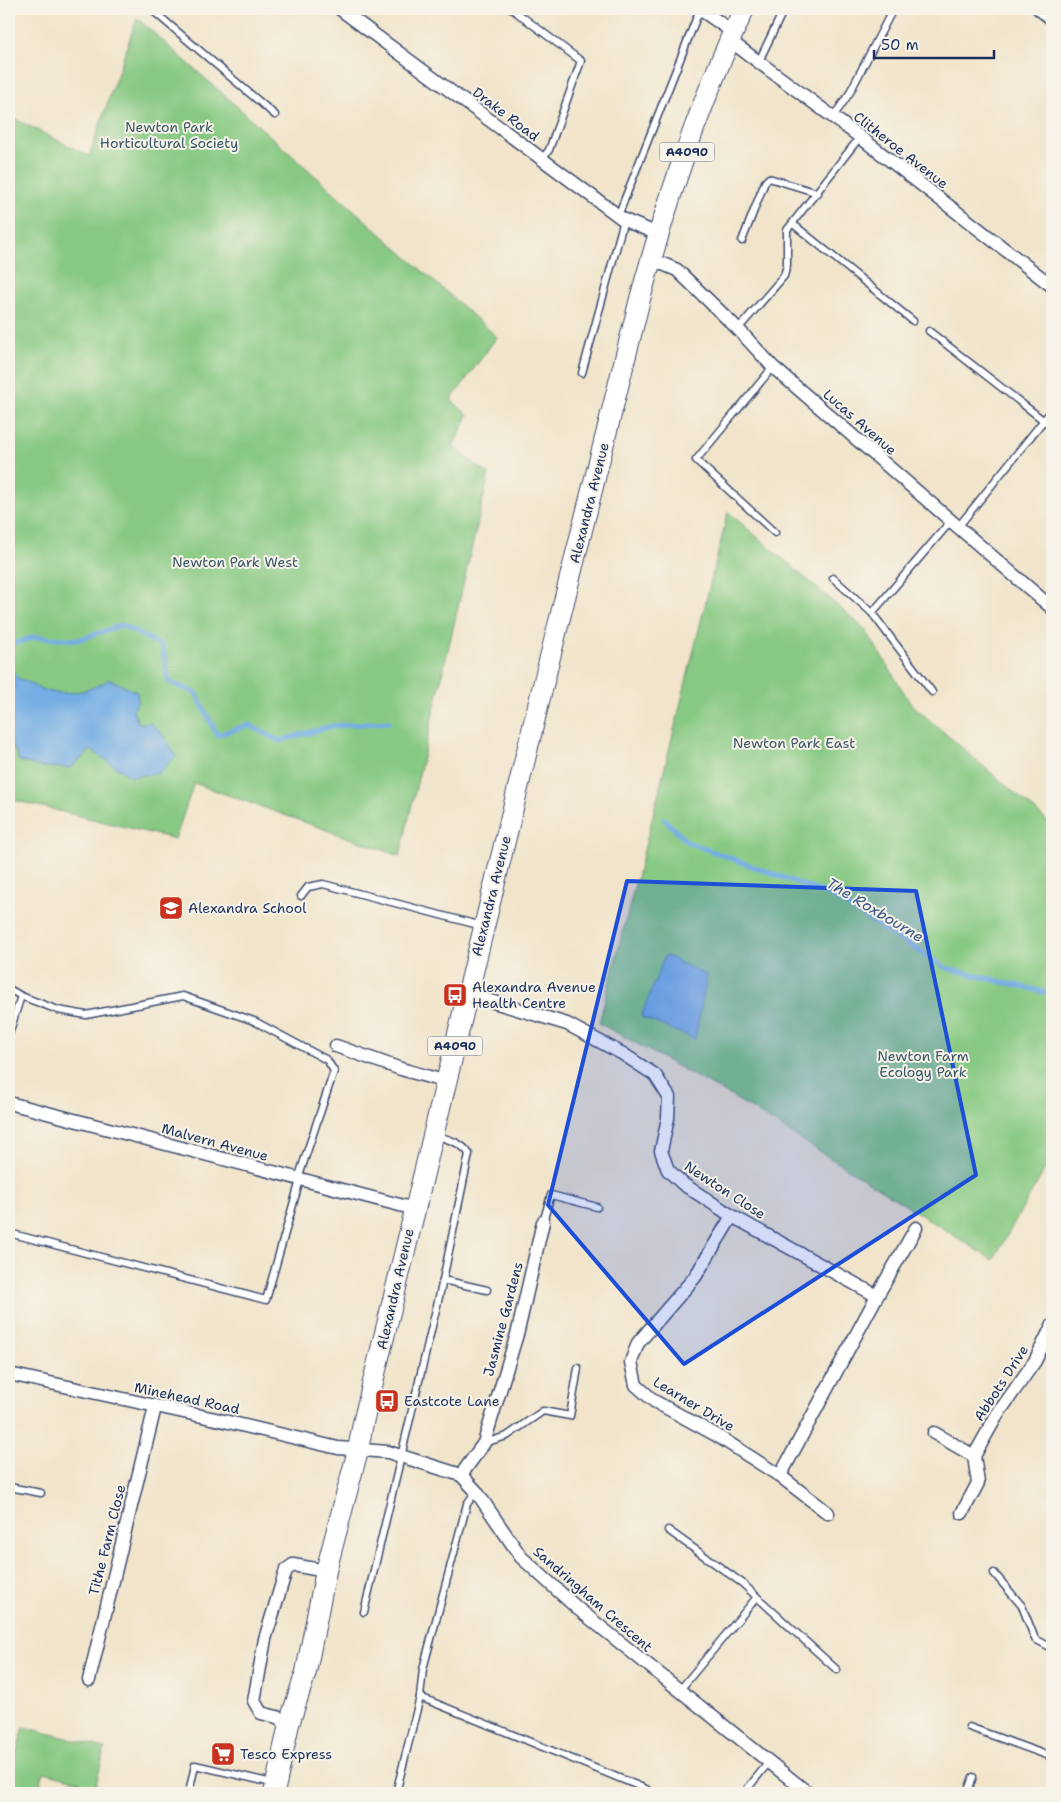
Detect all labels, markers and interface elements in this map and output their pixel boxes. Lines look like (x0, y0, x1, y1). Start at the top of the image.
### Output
scale bar (874, 28, 994, 60)
text: 50 m (881, 35, 919, 55)
street label: Drake Road (469, 83, 543, 145)
street label: Clitheroe Avenue (850, 108, 952, 193)
park label: Newton Park Horticultural Society (100, 118, 238, 152)
road number: A4090 (660, 142, 714, 162)
street label: Lucas Avenue (819, 385, 901, 459)
street label: Alexandra Avenue (565, 441, 613, 565)
park label: Newton Park West (172, 553, 298, 571)
park label: Newton Park East (733, 734, 855, 752)
street label: Alexandra Avenue (467, 834, 515, 958)
water label: The Roxbourne (823, 873, 927, 947)
school or university icon: Alexandra School (158, 895, 184, 921)
place label: Alexandra School (188, 899, 307, 917)
place label: Alexandra Avenue Health Centre (472, 978, 596, 1012)
bus stop icon: Alexandra Avenue Health Centre (442, 982, 468, 1008)
road number: A4090 (428, 1036, 482, 1056)
park label: Newton Farm Ecology Park (877, 1047, 969, 1081)
street label: Malvern Avenue (160, 1119, 270, 1165)
street label: Newton Close (681, 1157, 769, 1223)
street label: Alexandra Avenue (372, 1227, 418, 1351)
street label: Jasmine Gardens (479, 1260, 527, 1378)
street label: Abbots Drive (970, 1341, 1032, 1424)
street label: Learner Drive (650, 1373, 738, 1435)
street label: Minehead Road (133, 1378, 241, 1418)
bus stop icon: Eastcote Lane (374, 1388, 400, 1414)
place label: Eastcote Lane (404, 1392, 500, 1410)
street label: Tithe Farm Close (85, 1483, 129, 1597)
street label: Sandringham Crescent (530, 1542, 656, 1656)
supermarket icon: Tesco Express (210, 1741, 236, 1767)
place label: Tesco Express (240, 1745, 332, 1763)

